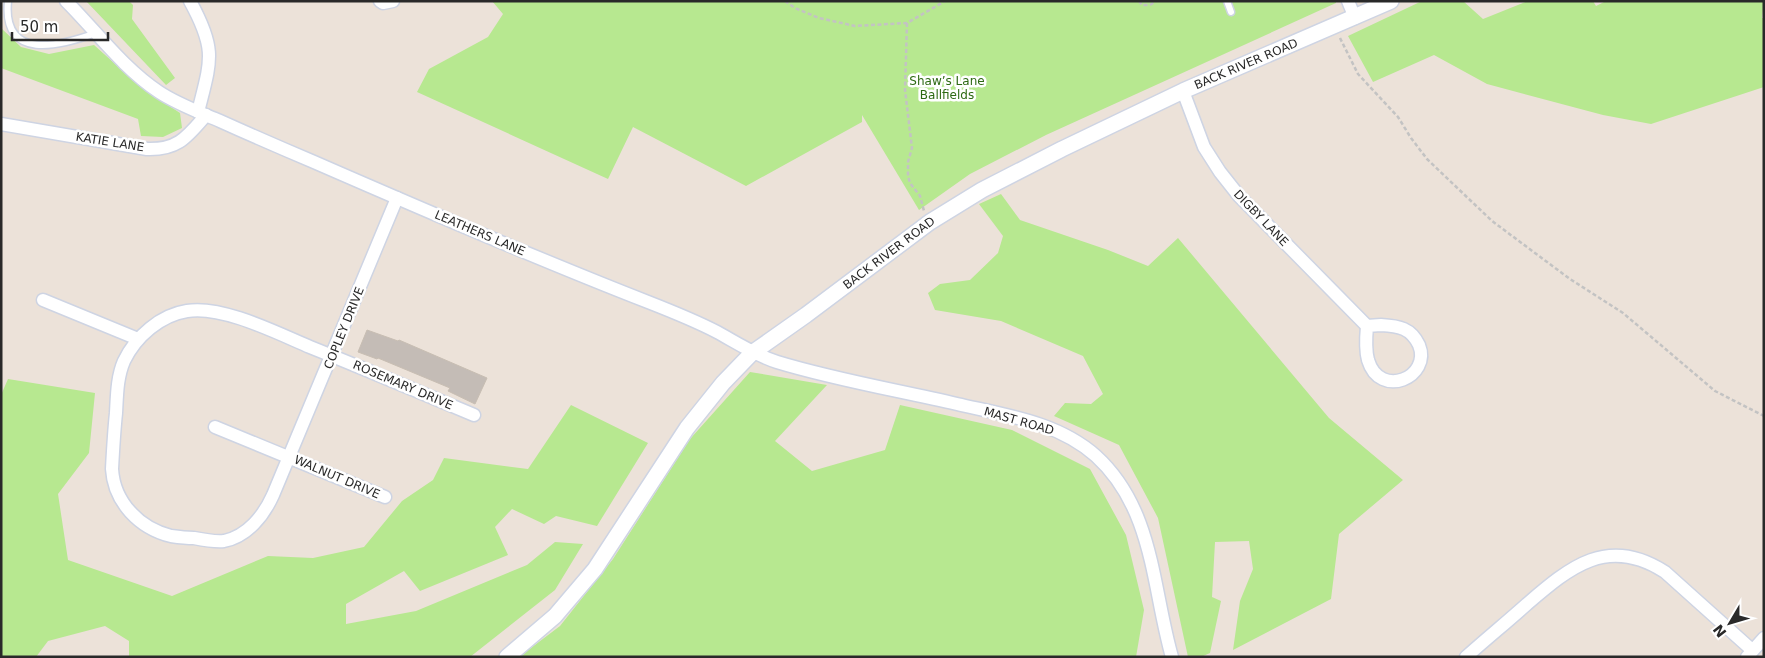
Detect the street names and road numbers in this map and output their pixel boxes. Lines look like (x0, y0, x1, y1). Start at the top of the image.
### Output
street label: BACK RIVER ROAD (1192, 36, 1300, 92)
street label: KATIE LANE (75, 130, 145, 154)
street label: DIGBY LANE (1231, 187, 1291, 249)
street label: LEATHERS LANE (433, 208, 527, 258)
street label: BACK RIVER ROAD (840, 214, 938, 292)
street label: COPLEY DRIVE (321, 285, 367, 371)
street label: ROSEMARY DRIVE (351, 358, 455, 412)
street label: MAST ROAD (982, 404, 1056, 438)
street label: WALNUT DRIVE (292, 453, 382, 501)

